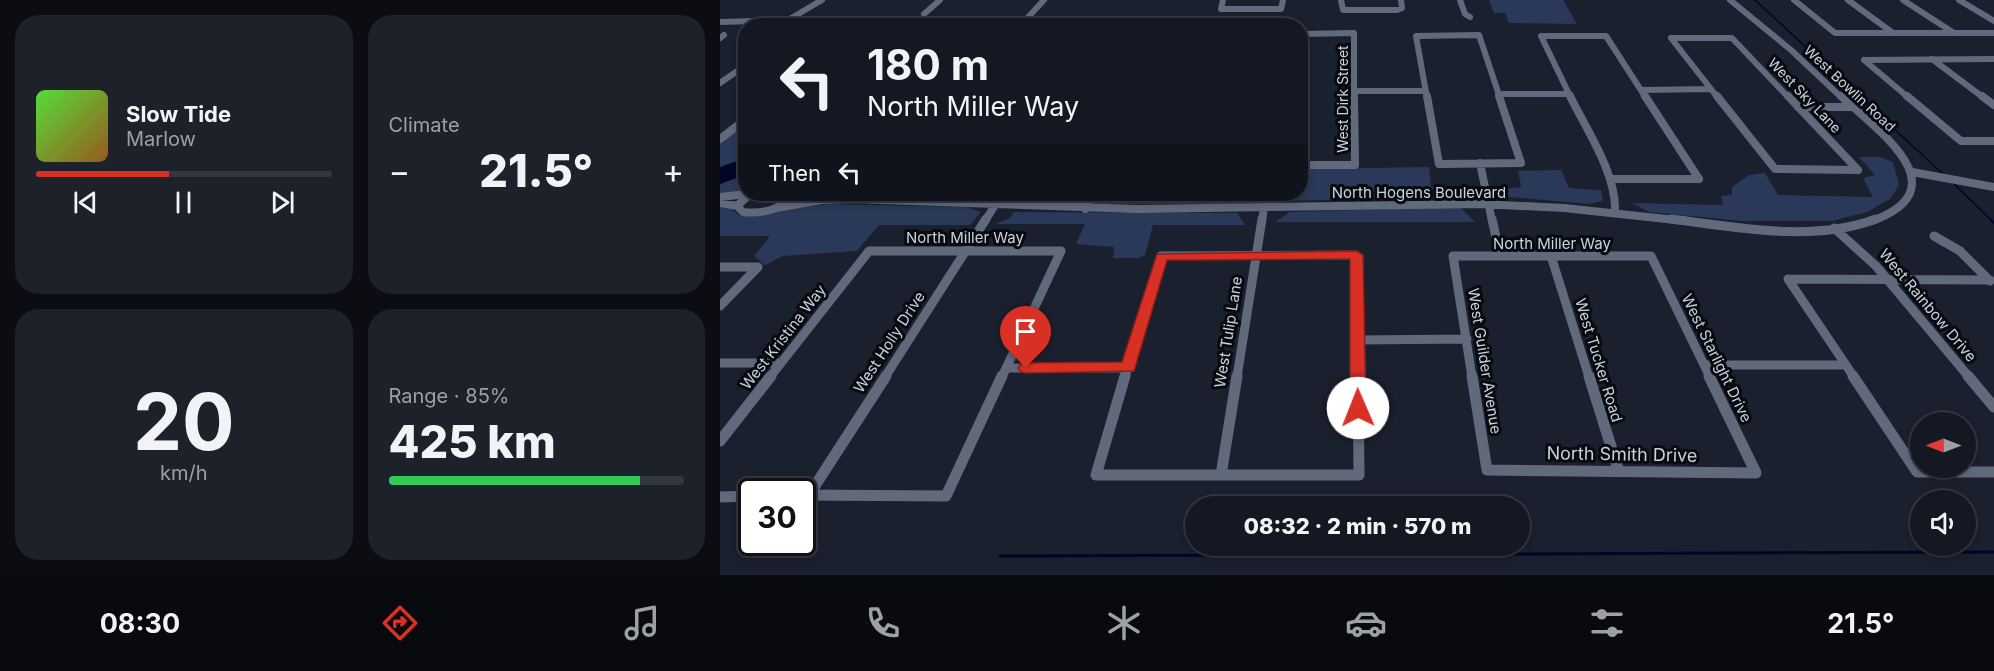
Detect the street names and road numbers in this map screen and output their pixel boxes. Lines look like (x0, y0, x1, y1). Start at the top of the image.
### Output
street label: West Bowlin Road (1801, 41, 1899, 135)
street label: West Dirk Street (1334, 45, 1351, 153)
street label: West Sky Lane (1765, 54, 1845, 136)
street label: North Hogens Boulevard (1332, 183, 1506, 202)
street label: North Miller Way (906, 228, 1025, 247)
street label: North Miller Way (1493, 234, 1612, 253)
street label: West Rainbow Drive (1875, 245, 1981, 365)
street label: West Tulip Lane (1210, 275, 1246, 389)
street label: West Kristina Way (736, 280, 830, 393)
street label: West Guilder Avenue (1464, 287, 1506, 435)
street label: West Holly Drive (849, 288, 929, 396)
street label: West Starlight Drive (1678, 291, 1756, 425)
street label: West Tucker Road (1571, 296, 1627, 424)
street label: North Smith Drive (1546, 442, 1698, 466)

